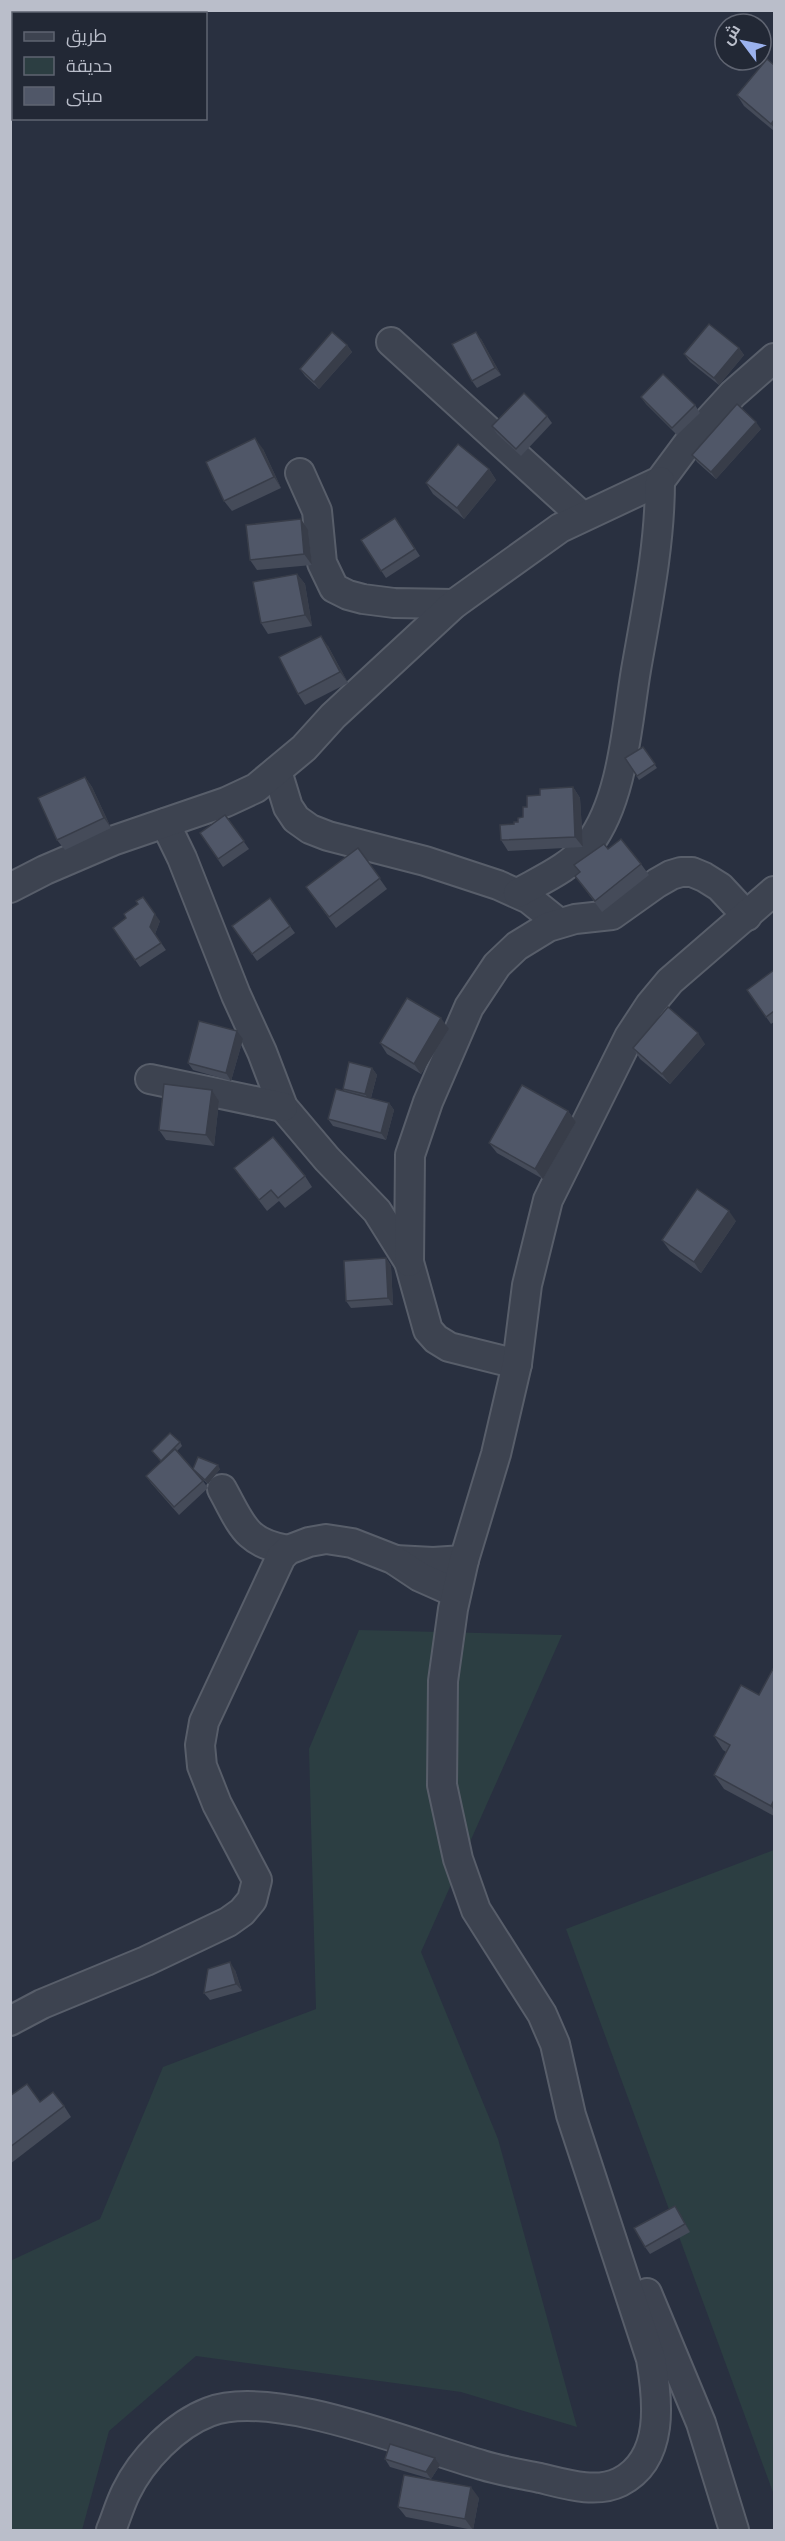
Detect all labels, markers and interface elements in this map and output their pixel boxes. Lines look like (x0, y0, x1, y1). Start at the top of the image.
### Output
legend (12, 12, 207, 120)
north arrow (713, 12, 773, 72)
text: ش (716, 20, 744, 48)
text: طريق (66, 24, 107, 48)
text: حديقة (66, 54, 112, 77)
text: مبنى (66, 84, 103, 107)

